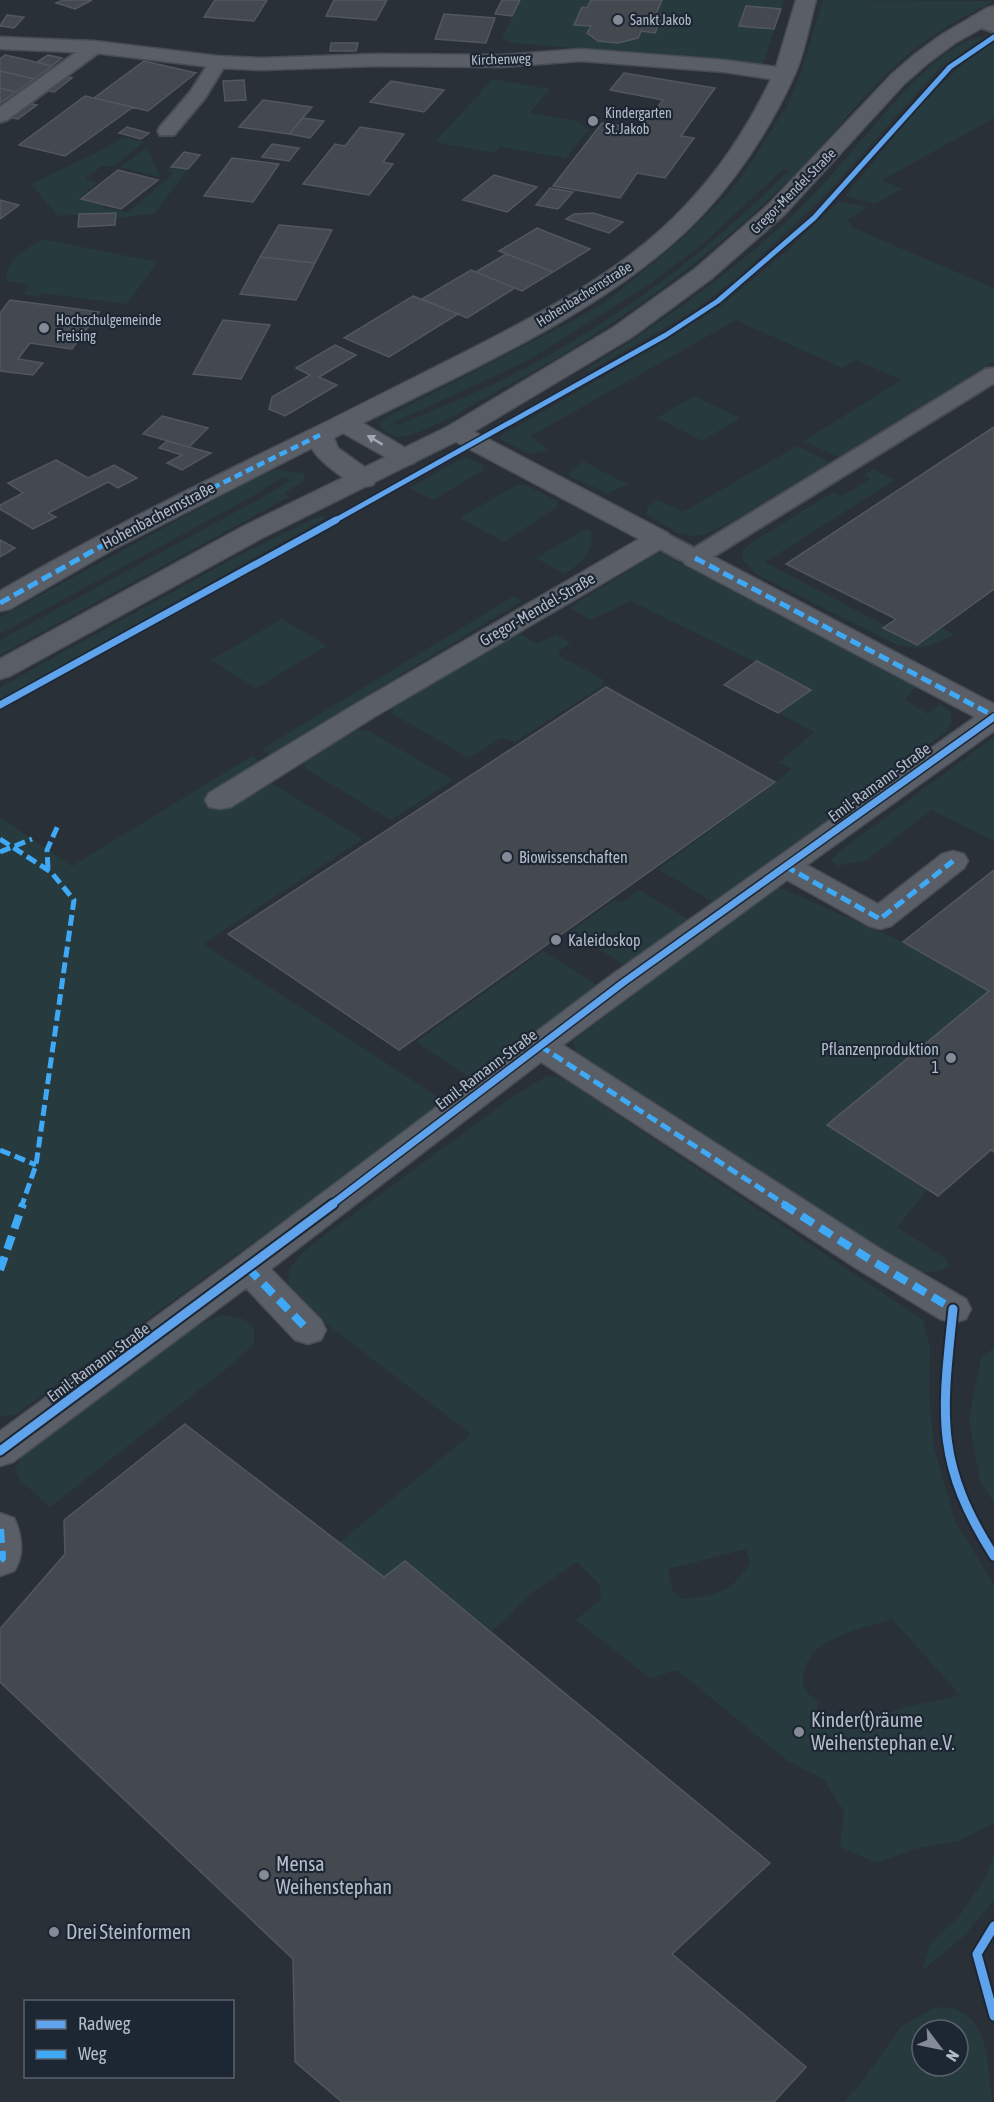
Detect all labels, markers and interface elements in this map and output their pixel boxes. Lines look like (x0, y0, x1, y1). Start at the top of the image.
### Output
place label: Sankt Jakob (630, 12, 692, 28)
marker: Sankt Jakob (611, 13, 625, 27)
street label: Kirchenweg (471, 50, 531, 68)
place label: Kindergarten St. Jakob (605, 105, 672, 137)
marker: Kindergarten St. Jakob (586, 114, 600, 128)
street label: Gregor-Mendel-Straße (747, 145, 839, 237)
street label: Hohenbachernstraße (533, 258, 635, 330)
place label: Hochschulgemeinde Freising (56, 312, 161, 344)
marker: Hochschulgemeinde Freising (37, 321, 51, 335)
one-way arrow (367, 435, 383, 446)
street label: Hohenbachernstraße (99, 478, 217, 552)
street label: Gregor-Mendel-Straße (476, 569, 598, 650)
street label: Emil-Ramann-Straße (824, 739, 934, 825)
place label: Biowissenschaften (519, 848, 628, 866)
marker: Biowissenschaften (500, 850, 514, 864)
place label: Kaleidoskop (568, 931, 641, 950)
marker: Kaleidoskop (549, 933, 563, 947)
street label: Emil-Ramann-Straße (432, 1025, 540, 1113)
place label: Pflanzenproduktion 1 (821, 1040, 939, 1076)
marker: Pflanzenproduktion 1 (944, 1051, 958, 1065)
street label: Emil-Ramann-Straße (43, 1319, 153, 1405)
place label: Kinder(t)räume Weihenstephan e.V. (811, 1708, 955, 1754)
marker: Kinder(t)räume Weihenstephan e.V. (792, 1725, 806, 1739)
place label: Mensa Weihenstephan (276, 1852, 392, 1898)
marker: Mensa Weihenstephan (257, 1868, 271, 1882)
place label: Drei Steinformen (66, 1920, 191, 1943)
marker: Drei Steinformen (47, 1925, 61, 1939)
legend (24, 2000, 234, 2078)
text: Radweg (78, 2013, 131, 2034)
north arrow (910, 2018, 970, 2078)
text: Weg (78, 2043, 107, 2064)
text: N (943, 2047, 963, 2065)

